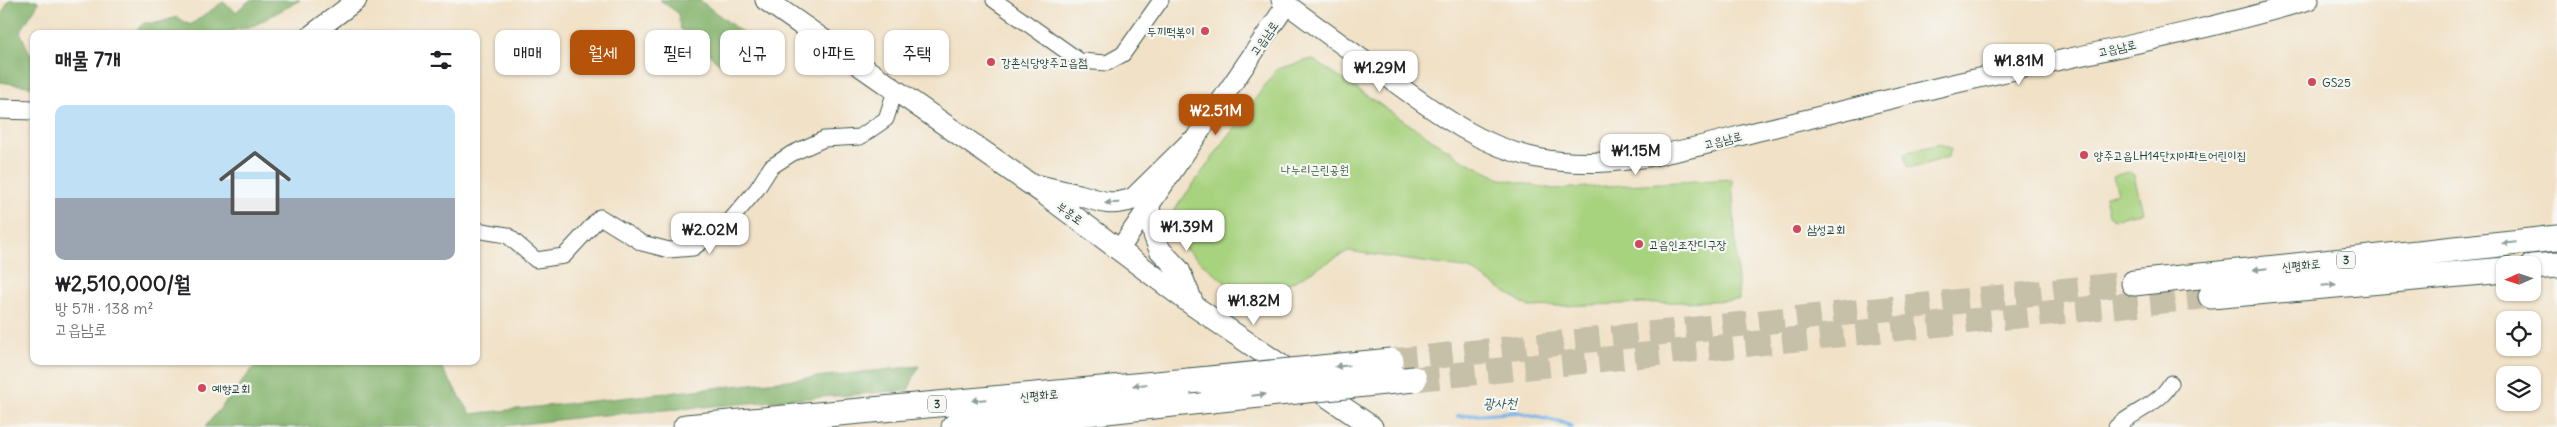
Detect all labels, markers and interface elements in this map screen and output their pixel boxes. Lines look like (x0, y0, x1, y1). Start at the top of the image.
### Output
street label: 고읍남로 (1247, 18, 1281, 58)
place label: 두끼떡볶이 (1147, 24, 1195, 39)
marker: 두끼떡볶이 (1199, 25, 1211, 37)
chip: 매매 (495, 30, 560, 75)
chip: 월세 (570, 30, 635, 75)
chip: 필터 (645, 30, 710, 75)
chip: 신규 (720, 30, 785, 75)
chip: 아파트 (795, 30, 874, 75)
chip: 주택 (884, 30, 949, 75)
street label: 고읍남로 (2096, 36, 2138, 60)
pin: ₩1.81M (1978, 44, 2060, 86)
text: 매물 7개 (55, 46, 121, 73)
icon: filters (427, 46, 455, 74)
text: ₩1.81M (1994, 50, 2044, 70)
pin: ₩1.29M (1339, 51, 1421, 93)
place label: 강촌식당양주고읍점 (1001, 55, 1088, 70)
marker: 강촌식당양주고읍점 (985, 56, 997, 68)
text: ₩1.29M (1354, 57, 1406, 77)
place label: GS25 (2322, 75, 2351, 90)
marker: GS25 (2306, 76, 2318, 88)
pin: ₩2.51M (1175, 94, 1257, 136)
text: ₩2.51M (1190, 100, 1242, 120)
street label: 고읍남로 (1702, 128, 1744, 152)
pin: ₩1.15M (1595, 134, 1677, 176)
icon: home (210, 138, 300, 228)
text: ₩1.15M (1611, 140, 1661, 160)
place label: 양주고읍LH14단지아파트어린이집 (2094, 148, 2246, 163)
marker: 양주고읍LH14단지아파트어린이집 (2078, 149, 2090, 161)
park label: 나누리근린공원 (1281, 162, 1349, 177)
street label: 부흥로 (1054, 198, 1086, 228)
one-way arrow (1104, 199, 1120, 207)
pin: ₩1.39M (1146, 210, 1228, 252)
pin: ₩2.02M (669, 212, 751, 255)
text: ₩1.39M (1161, 216, 1213, 236)
text: ₩2.02M (682, 219, 738, 239)
place label: 삼성교회 (1807, 222, 1846, 237)
marker: 삼성교회 (1791, 223, 1803, 235)
place label: 고읍인조잔디구장 (1649, 237, 1727, 252)
marker: 고읍인조잔디구장 (1633, 238, 1645, 250)
one-way arrow (2500, 239, 2516, 247)
road number: 3 (2337, 252, 2355, 268)
street label: 신평화로 (2281, 256, 2321, 274)
north arrow (2496, 256, 2541, 301)
map controls (2496, 256, 2541, 411)
one-way arrow (2252, 265, 2268, 273)
text: ₩2,510,000/월 (55, 270, 191, 297)
one-way arrow (2321, 281, 2337, 289)
pin: ₩1.82M (1213, 284, 1295, 326)
text: ₩1.82M (1228, 290, 1280, 310)
text: 방 5개 · 138 m² (55, 298, 153, 318)
button: locate (2496, 311, 2541, 356)
text: 고읍남로 (55, 319, 107, 339)
one-way arrow (1334, 362, 1350, 370)
button: layers (2496, 366, 2541, 411)
place label: 예향교회 (212, 381, 251, 396)
marker: 예향교회 (196, 382, 208, 394)
one-way arrow (1132, 382, 1148, 390)
street label: 신평화로 (1019, 386, 1059, 404)
one-way arrow (1251, 391, 1267, 399)
water label: 광사천 (1483, 394, 1519, 412)
road number: 3 (928, 396, 946, 412)
one-way arrow (970, 396, 986, 404)

